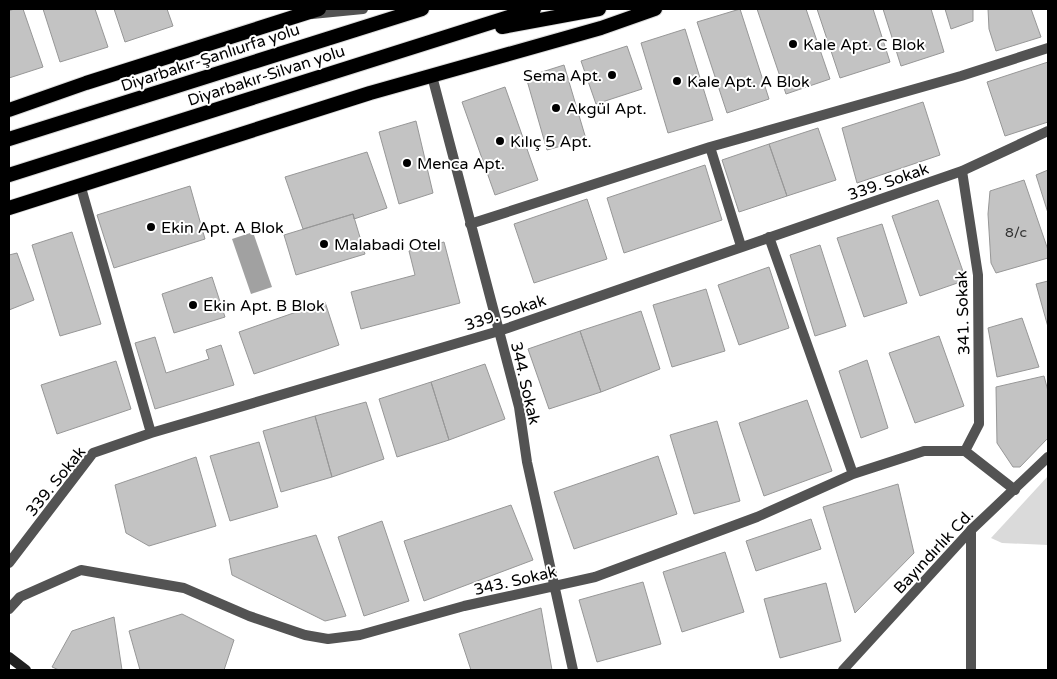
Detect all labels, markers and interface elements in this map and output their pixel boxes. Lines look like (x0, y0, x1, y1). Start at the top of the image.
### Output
street label: Diyarbakır-Şanlıurfa yolu (118, 20, 302, 96)
place label: Kale Apt. C Blok (803, 35, 925, 55)
marker: Kale Apt. C Blok (787, 38, 799, 50)
street label: Diyarbakır-Silvan yolu (185, 41, 348, 111)
place label: Sema Apt. (523, 66, 602, 86)
marker: Sema Apt. (606, 69, 618, 81)
place label: Kale Apt. A Blok (687, 72, 810, 92)
marker: Kale Apt. A Blok (671, 75, 683, 87)
place label: Akgül Apt. (566, 99, 647, 119)
marker: Akgül Apt. (550, 102, 562, 114)
place label: Kılıç 5 Apt. (510, 132, 592, 152)
marker: Kılıç 5 Apt. (494, 135, 506, 147)
place label: Menca Apt. (417, 154, 505, 174)
marker: Menca Apt. (401, 157, 413, 169)
street label: 339. Sokak (845, 159, 932, 205)
place label: Ekin Apt. A Blok (161, 218, 284, 238)
marker: Ekin Apt. A Blok (145, 221, 157, 233)
house number: 8/c (1005, 224, 1027, 241)
place label: Malabadi Otel (334, 235, 441, 255)
marker: Malabadi Otel (318, 238, 330, 250)
street label: 341. Sokak (952, 270, 974, 355)
street label: 339. Sokak (462, 290, 549, 335)
place label: Ekin Apt. B Blok (203, 296, 325, 316)
marker: Ekin Apt. B Blok (187, 299, 199, 311)
street label: 344. Sokak (506, 340, 544, 427)
street label: 339. Sokak (21, 442, 90, 521)
street label: Bayındırlık Cd. (889, 505, 978, 598)
street label: 343. Sokak (472, 562, 559, 600)

